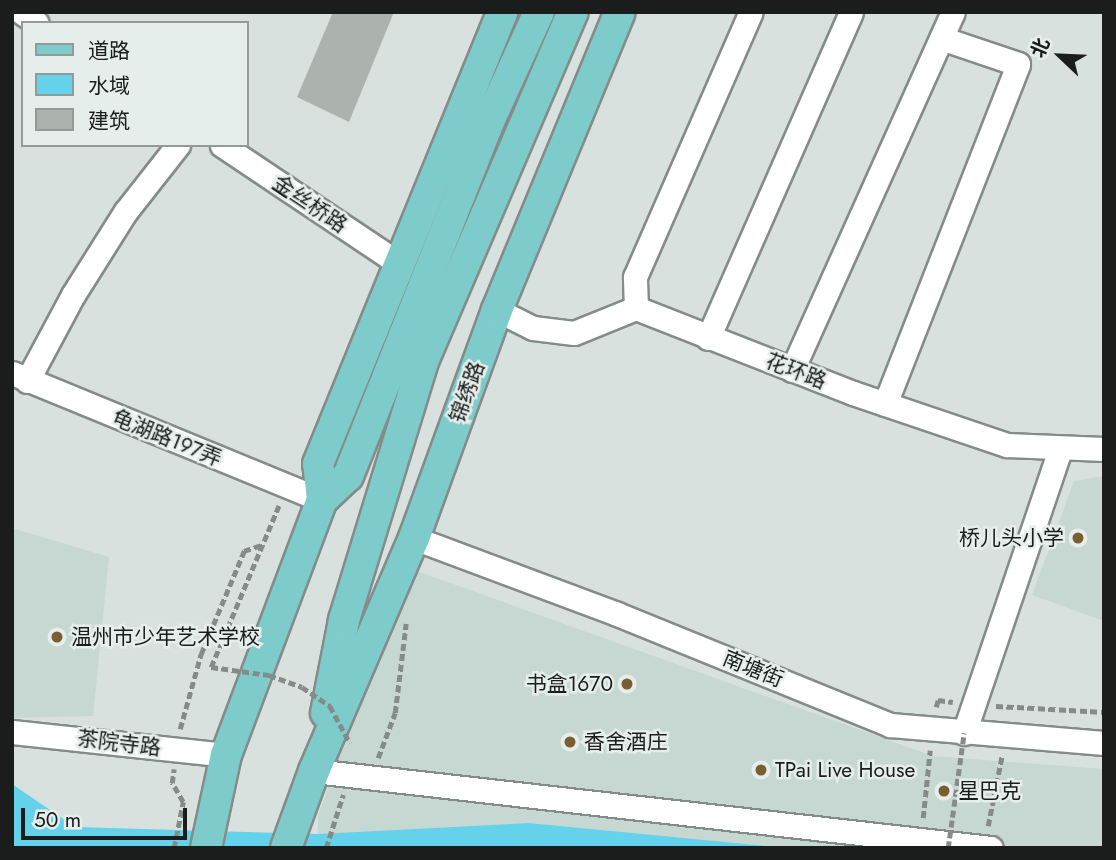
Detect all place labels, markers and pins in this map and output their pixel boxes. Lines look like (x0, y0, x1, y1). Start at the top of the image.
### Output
place label: 桥儿头小学 (959, 525, 1064, 551)
marker: 桥儿头小学 (1070, 530, 1086, 546)
place label: 温州市少年艺术学校 (71, 624, 260, 650)
marker: 温州市少年艺术学校 (49, 629, 65, 645)
place label: 书盒1670 (526, 671, 613, 697)
marker: 书盒1670 (619, 676, 635, 692)
place label: 香舍酒庄 (584, 729, 668, 755)
marker: 香舍酒庄 (562, 734, 578, 750)
place label: TPai Live House (775, 757, 915, 783)
marker: TPai Live House (753, 762, 769, 778)
place label: 星巴克 (958, 778, 1021, 804)
marker: 星巴克 (936, 783, 952, 799)

